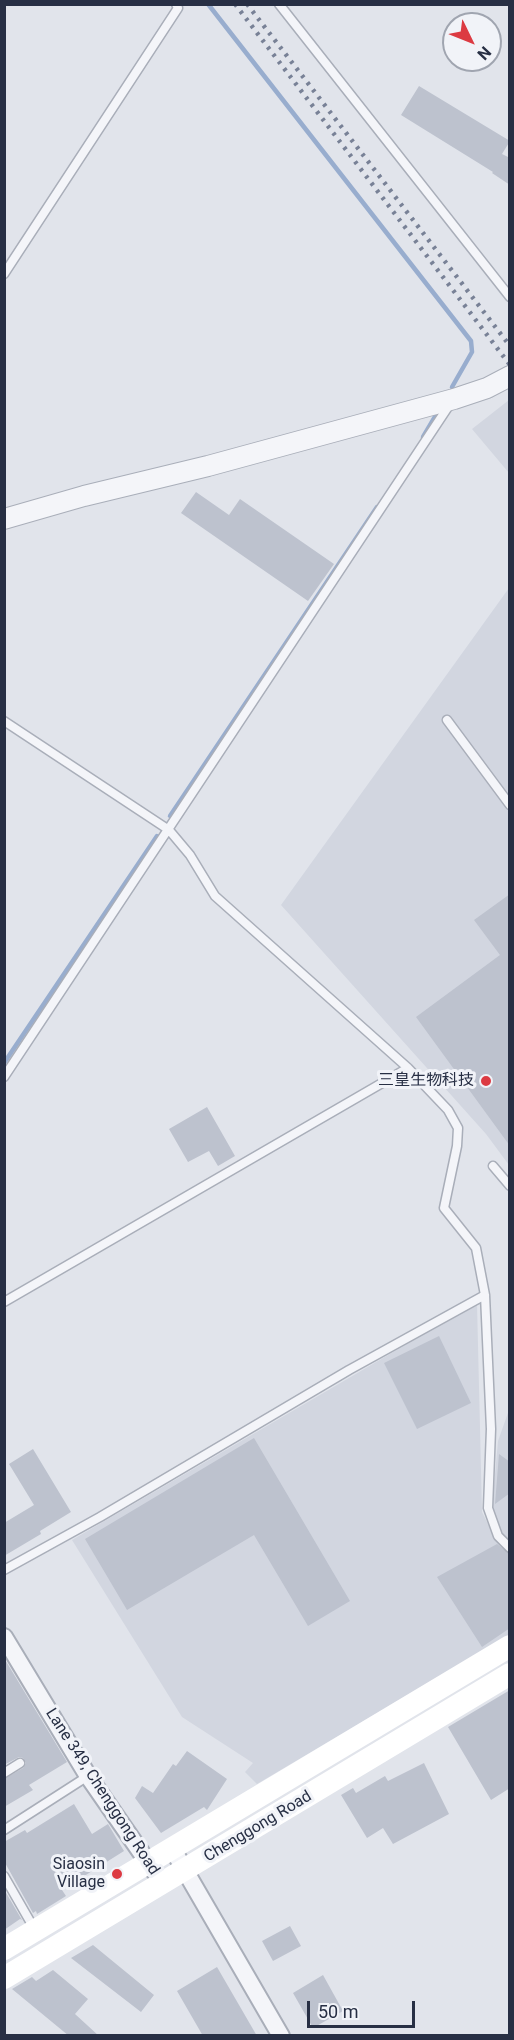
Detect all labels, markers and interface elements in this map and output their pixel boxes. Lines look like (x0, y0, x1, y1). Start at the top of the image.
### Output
north arrow (442, 12, 502, 72)
text: N (473, 43, 495, 64)
place label: 三皇生物科技 (378, 1071, 474, 1091)
marker: 三皇生物科技 (479, 1074, 493, 1088)
street label: Lane 349, Chenggong Road (41, 1705, 163, 1879)
street label: Chenggong Road (201, 1787, 315, 1867)
place label: Siaosin Village (53, 1855, 105, 1893)
marker: Siaosin Village (110, 1867, 124, 1881)
scale bar (310, 1989, 418, 2027)
text: 50 m (318, 2001, 358, 2022)

